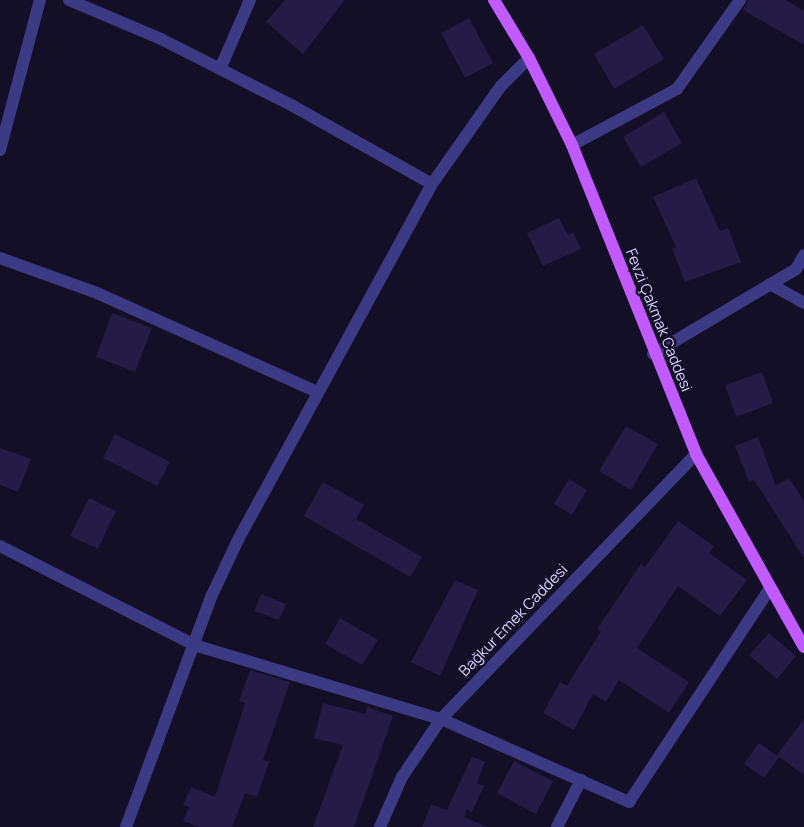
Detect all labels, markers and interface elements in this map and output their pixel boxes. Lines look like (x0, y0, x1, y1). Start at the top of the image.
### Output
street label: Fevzi Çakmak Caddesi (622, 246, 696, 394)
street label: Bağkur Emek Caddesi (455, 560, 571, 680)

